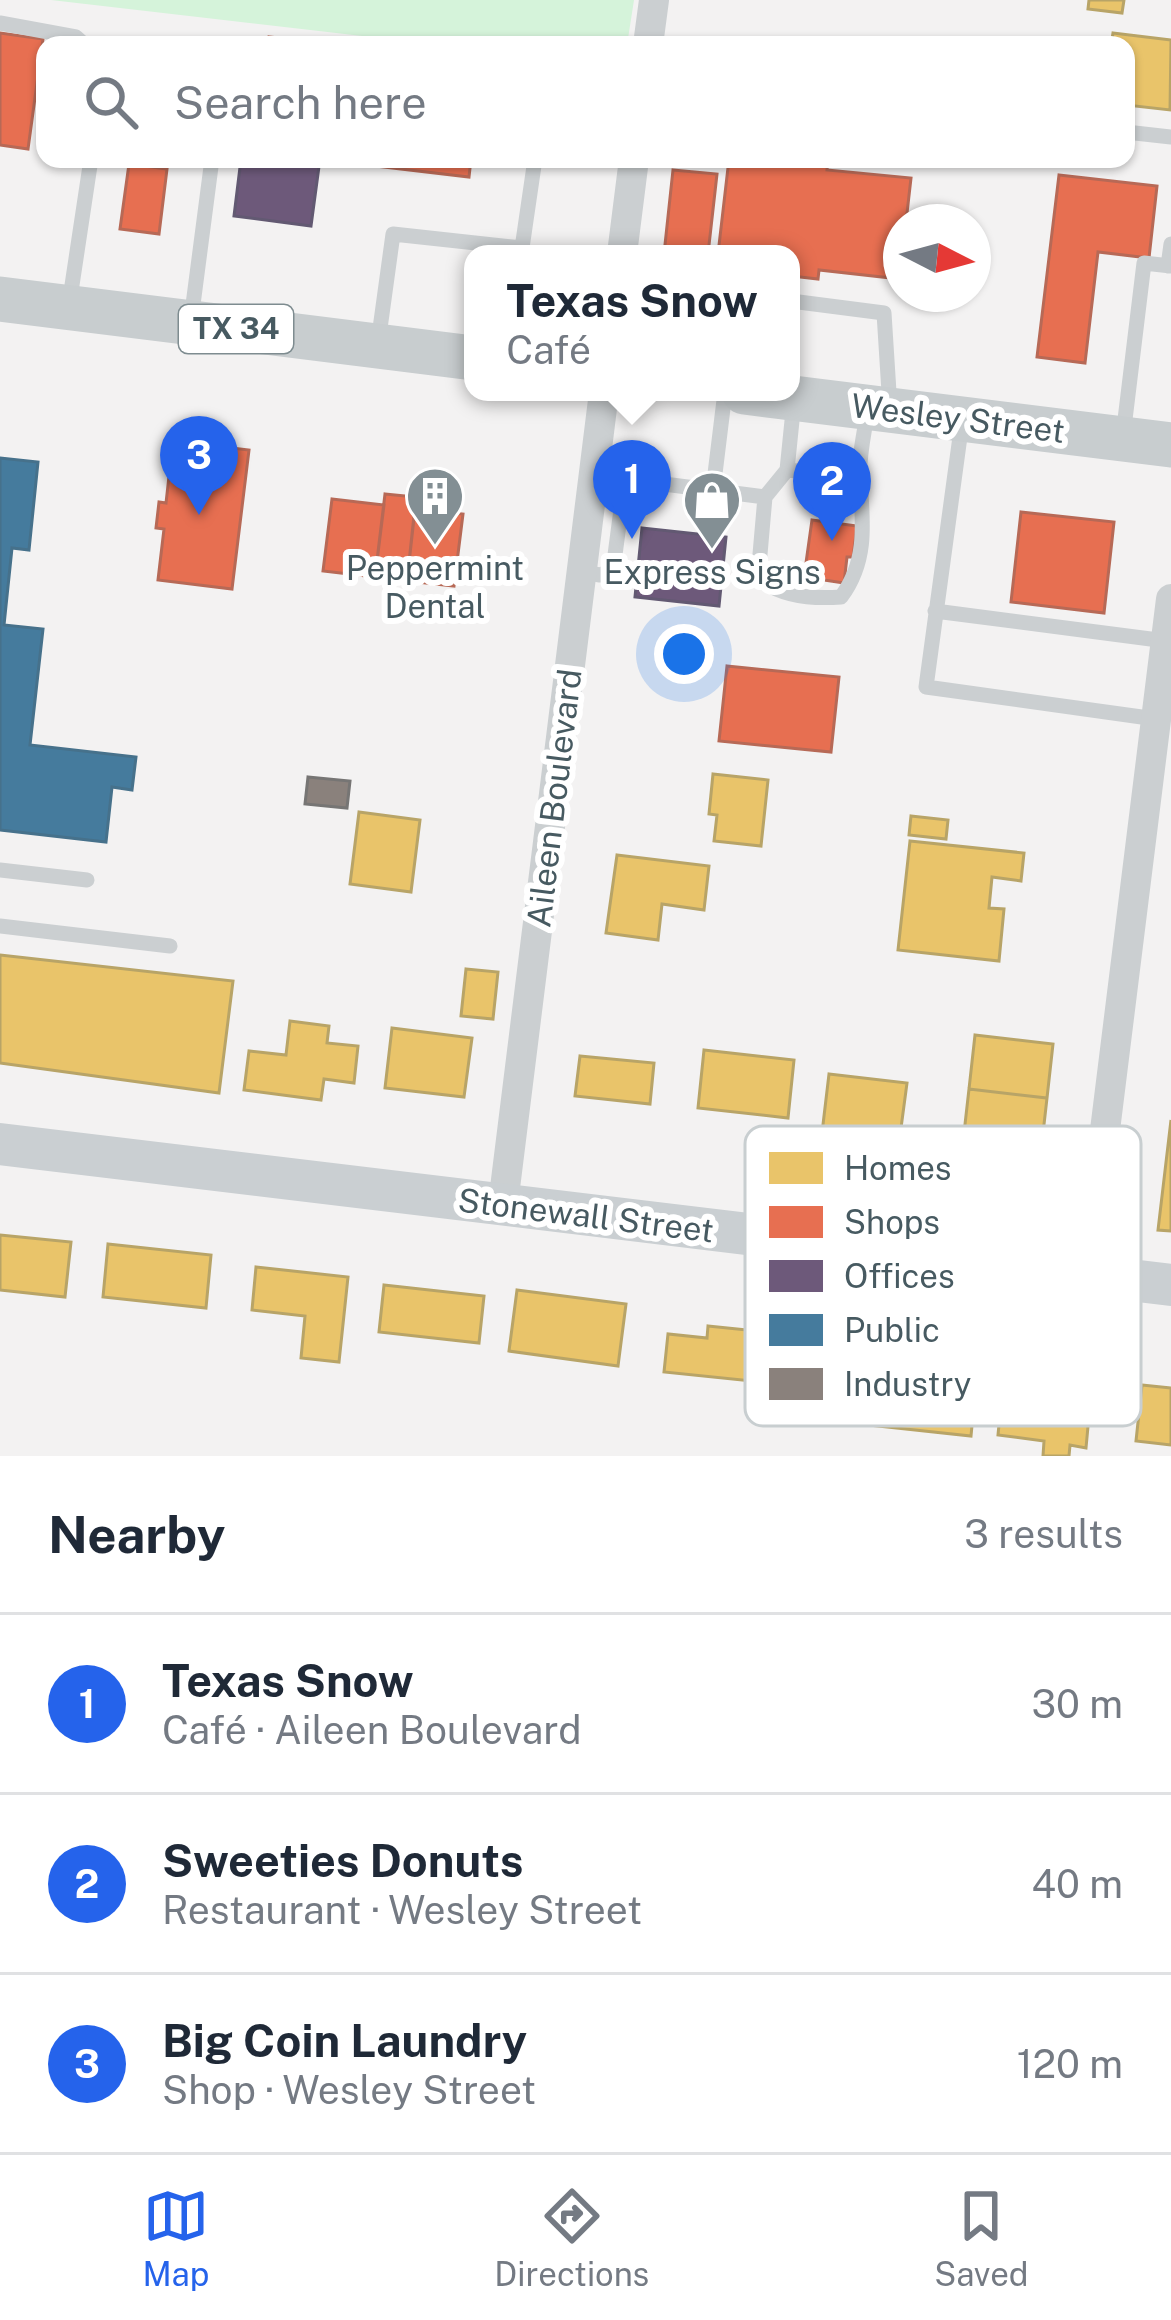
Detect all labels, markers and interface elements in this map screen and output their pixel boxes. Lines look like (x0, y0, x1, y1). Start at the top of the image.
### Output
search box (36, 36, 1135, 168)
icon: search (78, 69, 144, 135)
text: Search here (174, 76, 427, 129)
north arrow (883, 204, 991, 312)
popup (464, 245, 800, 401)
text: Texas Snow (506, 274, 758, 327)
road number: TX 34 (179, 305, 293, 353)
text: Café (506, 327, 591, 373)
street label: Wesley Street (849, 386, 1067, 450)
pin: 3 (160, 416, 238, 515)
pin: 1 (593, 440, 671, 539)
pin: 2 (793, 442, 871, 541)
building icon: Peppermint Dental (404, 465, 466, 547)
shop icon: Express Signs (681, 469, 743, 551)
place label: Peppermint Dental (346, 549, 524, 625)
place label: Express Signs (603, 553, 821, 591)
your location (654, 624, 714, 684)
street label: Aileen Boulevard (519, 667, 589, 929)
legend (745, 1126, 1141, 1426)
text: Homes (844, 1149, 952, 1187)
street label: Stonewall Street (456, 1180, 716, 1250)
text: Shops (844, 1203, 940, 1241)
text: Offices (844, 1257, 955, 1295)
text: Public (844, 1311, 940, 1349)
text: Industry (844, 1365, 971, 1403)
text: Nearby (48, 1505, 225, 1564)
text: 3 results (964, 1511, 1123, 1557)
text: Texas Snow (162, 1654, 413, 1707)
text: 1 (79, 1681, 95, 1727)
text: 30 m (1032, 1681, 1123, 1727)
text: Café · Aileen Boulevard (162, 1707, 581, 1753)
text: Sweeties Donuts (162, 1834, 523, 1887)
text: 2 (75, 1861, 99, 1907)
text: 40 m (1031, 1861, 1123, 1907)
text: Restaurant · Wesley Street (162, 1887, 642, 1933)
text: Big Coin Laundry (162, 2014, 527, 2067)
text: 3 (74, 2041, 100, 2087)
text: 120 m (1017, 2041, 1123, 2087)
text: Shop · Wesley Street (162, 2067, 536, 2113)
tab: Map (142, 2183, 209, 2293)
tab: Directions (494, 2183, 649, 2293)
tab: Saved (934, 2183, 1029, 2293)

